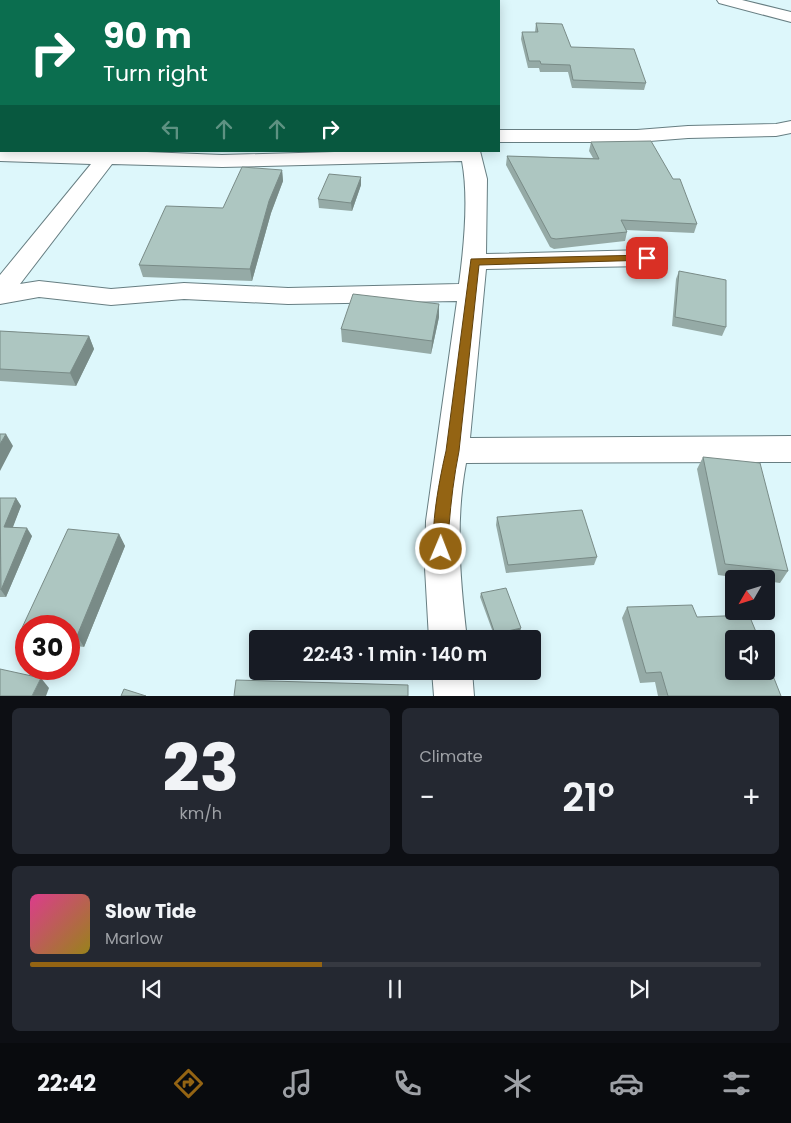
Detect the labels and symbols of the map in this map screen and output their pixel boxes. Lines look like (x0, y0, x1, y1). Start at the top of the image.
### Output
pin (626, 237, 668, 279)
position arrow (414, 522, 466, 574)
north arrow (725, 570, 775, 620)
speed limit sign: 30 (15, 615, 80, 680)

